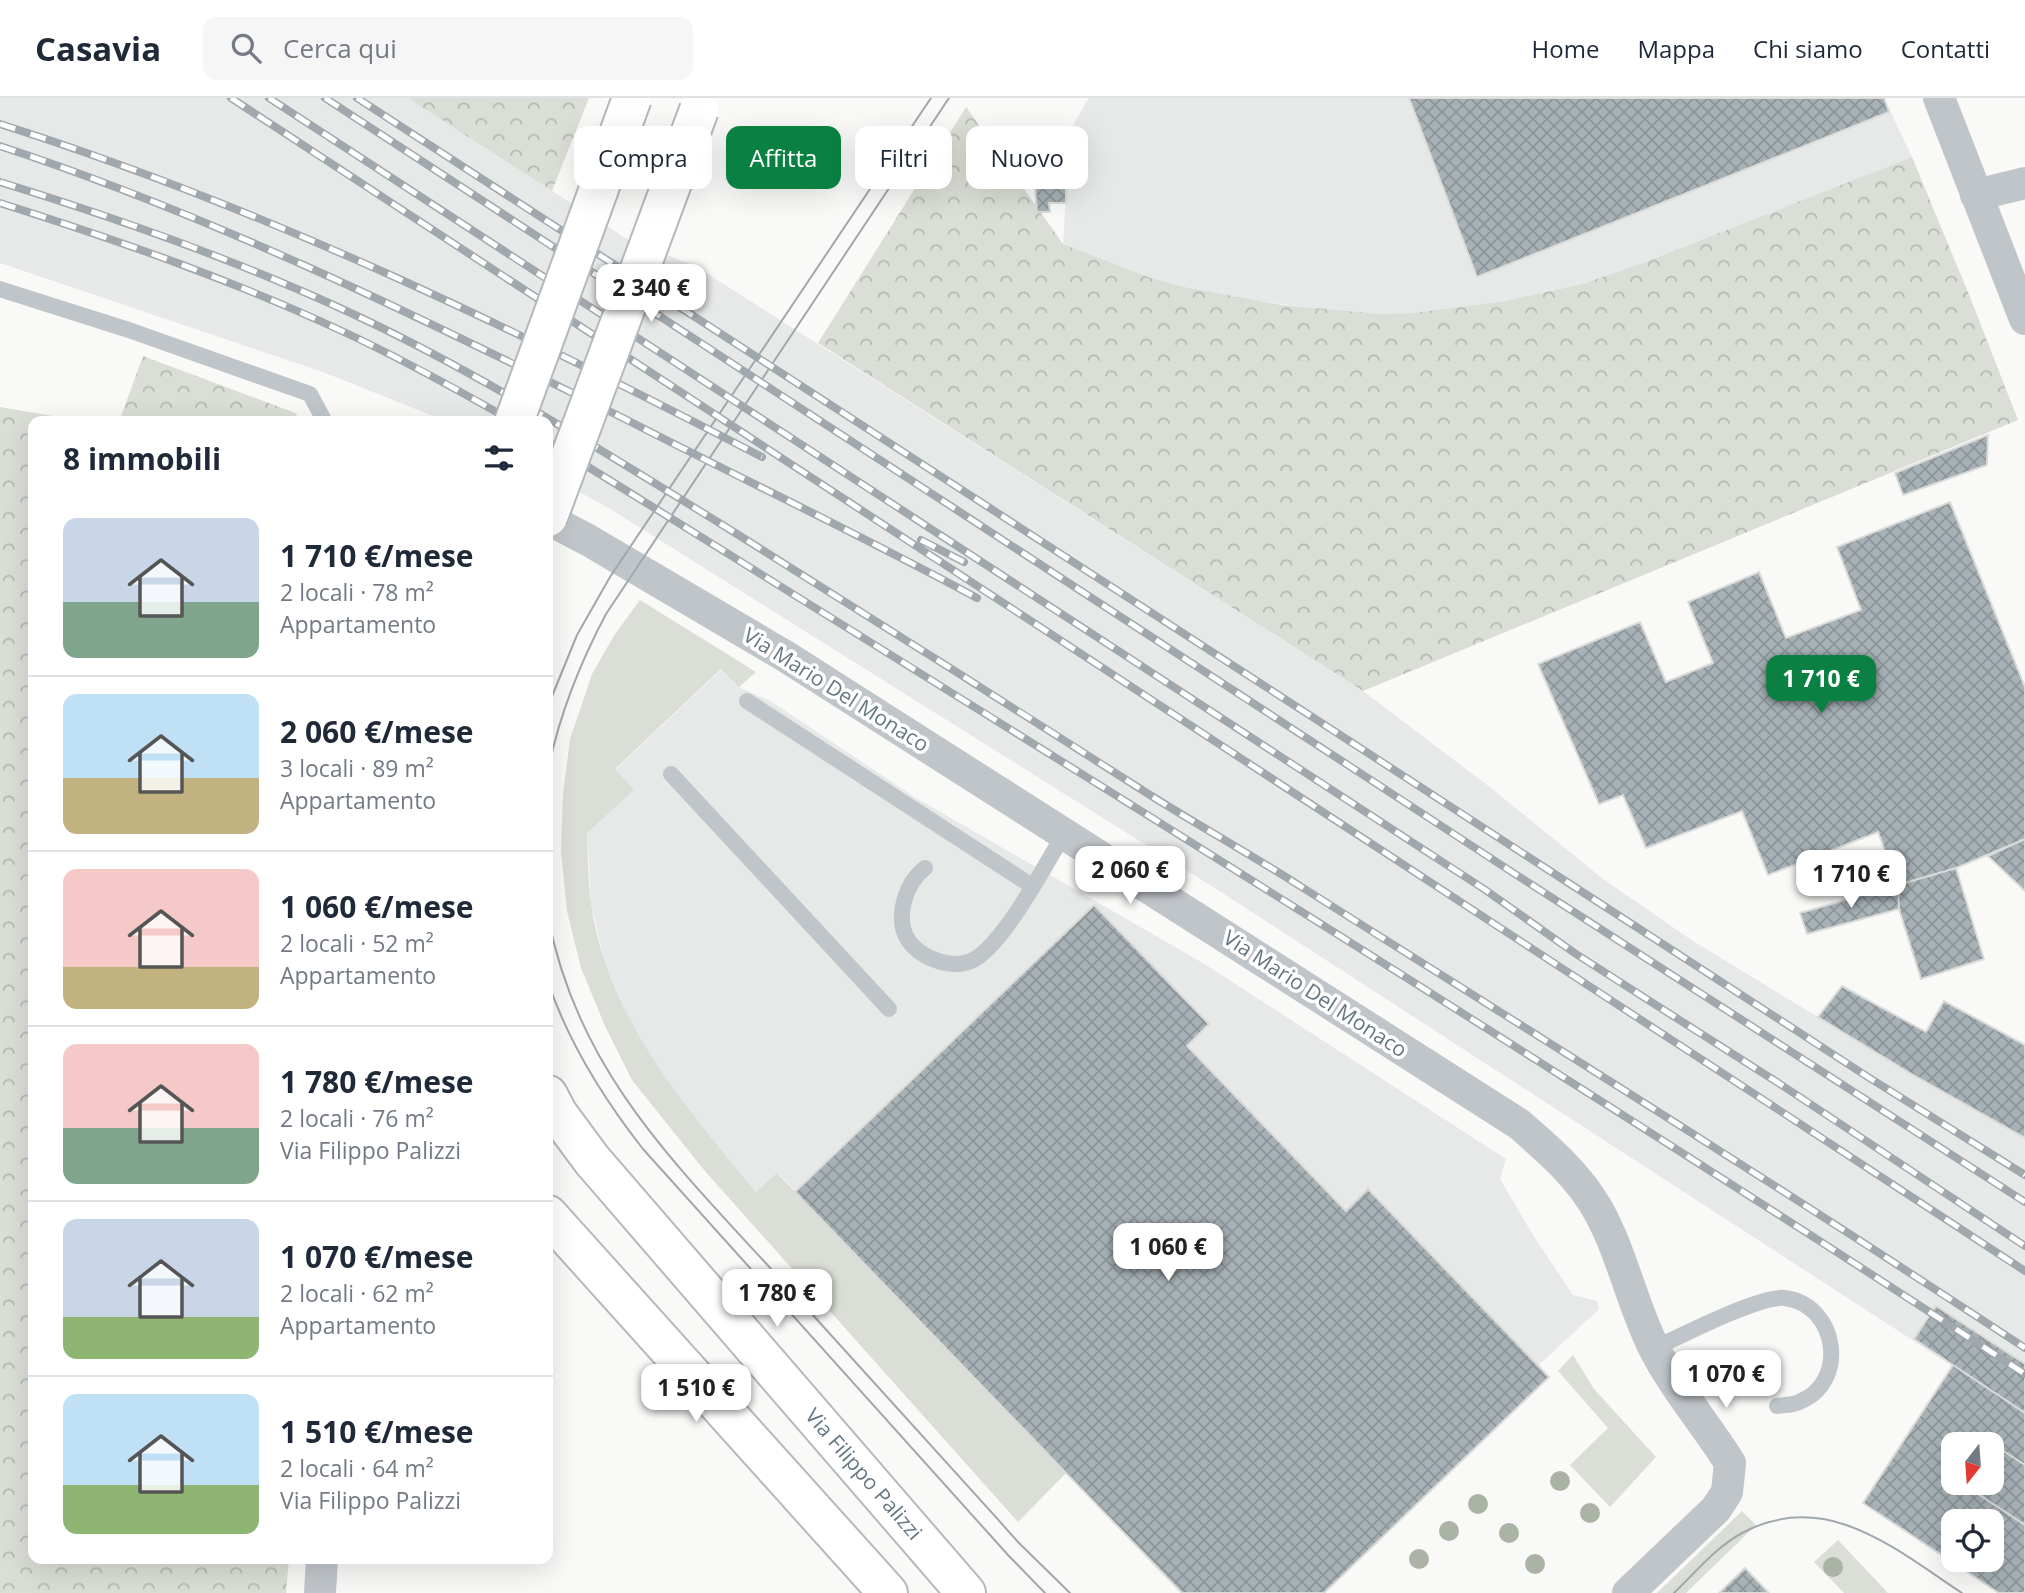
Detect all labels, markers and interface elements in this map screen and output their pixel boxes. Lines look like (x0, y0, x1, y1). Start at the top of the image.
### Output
search box (203, 17, 693, 80)
text: Casavia (35, 26, 161, 71)
icon: search (227, 29, 265, 67)
text: Cerca qui (283, 30, 397, 66)
text: Home (1532, 32, 1599, 65)
text: Mappa (1637, 32, 1715, 65)
text: Chi siamo (1753, 32, 1863, 65)
text: Contatti (1901, 32, 1990, 65)
chip: Compra (574, 126, 712, 189)
chip: Affitta (726, 126, 841, 189)
chip: Filtri (855, 126, 952, 189)
chip: Nuovo (966, 126, 1088, 189)
pin: 2 340 € (586, 264, 716, 324)
text: 2 340 € (612, 271, 690, 303)
text: 8 immobili (63, 438, 221, 479)
icon: filters (480, 439, 518, 477)
text: 1 710 €/mese (280, 535, 474, 576)
icon: home (119, 546, 203, 630)
text: 2 locali · 78 m² (280, 576, 434, 608)
text: Appartamento (280, 608, 436, 640)
street label: Via Mario Del Monaco (738, 621, 935, 758)
pin: 1 710 € (1756, 656, 1886, 715)
text: 1 710 € (1782, 662, 1860, 694)
text: 2 060 €/mese (280, 711, 474, 752)
icon: home (119, 722, 203, 806)
text: 3 locali · 89 m² (280, 752, 434, 784)
text: Appartamento (280, 784, 436, 816)
pin: 2 060 € (1065, 846, 1195, 906)
pin: 1 710 € (1786, 850, 1916, 910)
text: 2 060 € (1091, 853, 1169, 885)
text: 1 710 € (1812, 857, 1890, 889)
text: 1 060 €/mese (280, 886, 474, 927)
icon: home (119, 897, 203, 981)
street label: Via Mario Del Monaco (1218, 923, 1413, 1063)
text: 2 locali · 52 m² (280, 927, 434, 959)
text: Appartamento (280, 959, 436, 991)
text: 1 780 €/mese (280, 1061, 474, 1102)
icon: home (119, 1072, 203, 1156)
text: 2 locali · 76 m² (280, 1102, 434, 1134)
text: Via Filippo Palizzi (280, 1134, 461, 1166)
pin: 1 060 € (1103, 1224, 1233, 1283)
text: 1 060 € (1129, 1230, 1207, 1262)
text: 1 070 €/mese (280, 1236, 474, 1277)
icon: home (119, 1247, 203, 1331)
pin: 1 780 € (712, 1270, 842, 1329)
text: 1 780 € (738, 1276, 816, 1308)
text: 2 locali · 62 m² (280, 1277, 434, 1309)
text: Appartamento (280, 1309, 436, 1341)
pin: 1 070 € (1661, 1350, 1791, 1410)
text: 1 070 € (1687, 1357, 1765, 1389)
pin: 1 510 € (631, 1364, 761, 1424)
text: 1 510 € (657, 1371, 735, 1403)
street label: Via Filippo Palizzi (800, 1402, 929, 1545)
text: 1 510 €/mese (280, 1411, 474, 1452)
icon: home (119, 1422, 203, 1506)
north arrow (1941, 1432, 2004, 1494)
map controls (1941, 1432, 2004, 1572)
text: 2 locali · 64 m² (280, 1452, 434, 1484)
text: Via Filippo Palizzi (280, 1484, 461, 1516)
button: locate (1941, 1509, 2004, 1572)

